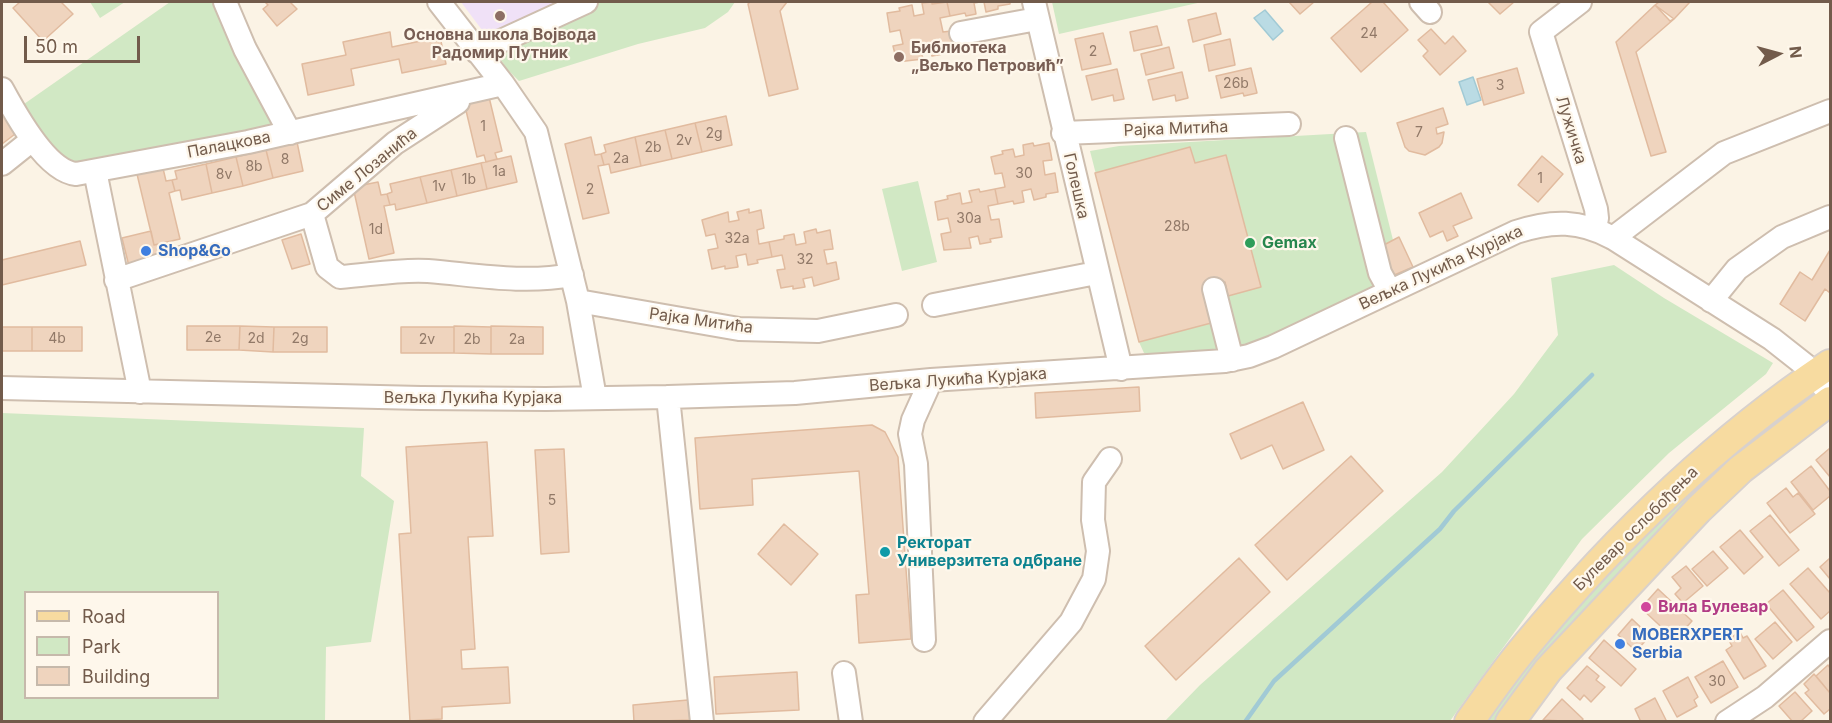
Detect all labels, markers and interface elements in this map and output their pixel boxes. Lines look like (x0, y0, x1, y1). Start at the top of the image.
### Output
marker: Основна школа Војвода Радомир Путник (493, 9, 507, 23)
scale bar (27, 24, 142, 62)
north arrow (1748, 24, 1808, 84)
place label: Основна школа Војвода Радомир Путник (404, 25, 596, 63)
house number: 24 (1360, 26, 1378, 42)
text: 50 m (35, 36, 78, 57)
place label: Библиотека „Вељко Петровић” (911, 38, 1064, 76)
house number: 2 (1089, 44, 1097, 60)
text: N (1785, 45, 1806, 59)
marker: Библиотека „Вељко Петровић” (892, 50, 906, 64)
house number: 26b (1223, 76, 1249, 92)
house number: 3 (1496, 78, 1504, 94)
street label: Лужичка (1552, 94, 1590, 166)
street label: Рајка Митића (1123, 118, 1229, 140)
house number: 1 (480, 119, 486, 135)
street label: Симе Лозанића (313, 124, 421, 216)
house number: 7 (1415, 125, 1423, 141)
house number: 2g (705, 126, 723, 142)
street label: Палацкова (186, 128, 272, 162)
house number: 2v (676, 133, 692, 149)
house number: 2b (644, 140, 662, 156)
house number: 2a (613, 151, 629, 167)
street label: Голешка (1059, 151, 1093, 221)
house number: 8 (281, 152, 289, 168)
house number: 8b (245, 159, 263, 175)
house number: 1a (492, 164, 506, 180)
house number: 30 (1015, 166, 1033, 182)
house number: 8v (216, 167, 232, 183)
house number: 1 (1537, 171, 1543, 187)
house number: 1b (462, 172, 476, 188)
house number: 1v (432, 179, 446, 195)
house number: 2 (586, 182, 594, 198)
house number: 30a (956, 211, 982, 227)
house number: 28b (1164, 219, 1190, 235)
house number: 1d (369, 222, 383, 238)
street label: Вељка Лукића Курјака (1356, 222, 1526, 314)
house number: 32a (724, 231, 750, 247)
place label: Gemax (1262, 233, 1317, 253)
marker: Gemax (1243, 236, 1257, 250)
place label: Shop&Go (158, 241, 231, 261)
marker: Shop&Go (139, 244, 153, 258)
house number: 32 (796, 252, 814, 268)
street label: Рајка Митића (648, 304, 754, 338)
house number: 2e (205, 330, 221, 346)
house number: 4b (48, 331, 66, 347)
house number: 2d (247, 331, 265, 347)
house number: 2g (291, 331, 309, 347)
house number: 2v (419, 332, 435, 348)
house number: 2b (463, 332, 481, 348)
house number: 2a (509, 332, 525, 348)
street label: Вељка Лукића Курјака (868, 364, 1048, 396)
street label: Вељка Лукића Курјака (384, 388, 562, 408)
street label: Булевар ослобођења (1570, 463, 1702, 595)
house number: 5 (548, 493, 556, 509)
place label: Ректорат Универзитета одбране (897, 533, 1082, 571)
marker: Ректорат Универзитета одбране (878, 545, 892, 559)
legend (24, 591, 219, 699)
place label: Вила Булевар (1658, 597, 1768, 617)
marker: Вила Булевар (1639, 600, 1653, 614)
text: Road (82, 606, 125, 627)
place label: MOBERXPERT Serbia (1632, 625, 1743, 663)
text: Park (82, 636, 121, 657)
marker: MOBERXPERT Serbia (1613, 637, 1627, 651)
text: Building (82, 666, 150, 687)
house number: 30 (1708, 674, 1726, 690)

